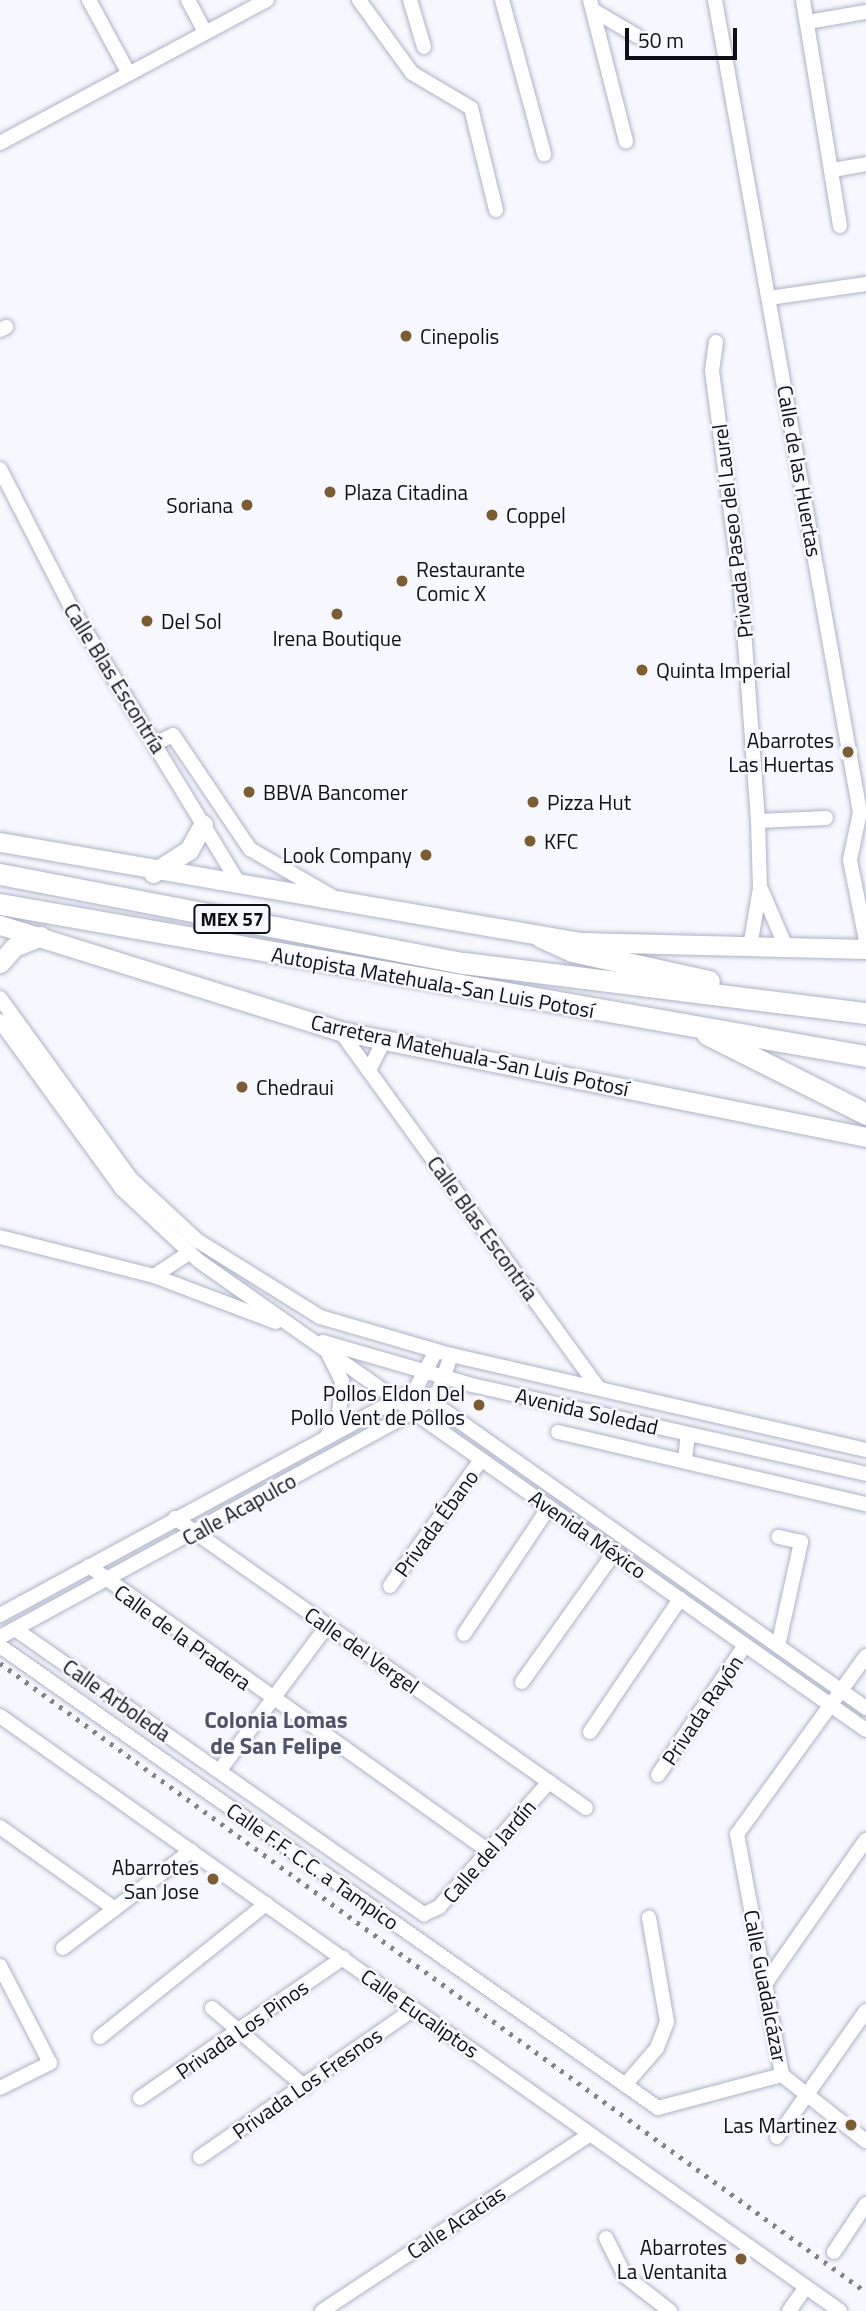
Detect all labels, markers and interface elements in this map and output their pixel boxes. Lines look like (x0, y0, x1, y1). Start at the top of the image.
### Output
scale bar (628, 14, 740, 58)
text: 50 m (638, 24, 684, 56)
place label: Cinepolis (420, 323, 499, 349)
marker: Cinepolis (398, 328, 414, 344)
street label: Calle de las Huertas (772, 383, 828, 559)
street label: Privada Paseo del Laurel (706, 423, 758, 639)
place label: Plaza Citadina (344, 479, 468, 505)
marker: Plaza Citadina (322, 484, 338, 500)
place label: Soriana (166, 492, 233, 518)
marker: Soriana (239, 497, 255, 513)
place label: Coppel (506, 502, 566, 528)
marker: Coppel (484, 507, 500, 523)
place label: Restaurante Comic X (416, 556, 525, 606)
marker: Restaurante Comic X (394, 573, 410, 589)
street label: Calle Blas Escontría (59, 598, 171, 758)
marker: Irena Boutique (329, 606, 345, 622)
place label: Del Sol (161, 608, 222, 634)
marker: Del Sol (139, 613, 155, 629)
place label: Irena Boutique (272, 625, 402, 651)
place label: Quinta Imperial (656, 657, 791, 683)
marker: Quinta Imperial (634, 662, 650, 678)
place label: Abarrotes Las Huertas (728, 727, 834, 777)
marker: Abarrotes Las Huertas (840, 744, 856, 760)
place label: BBVA Bancomer (263, 779, 408, 805)
marker: BBVA Bancomer (241, 784, 257, 800)
place label: Pizza Hut (547, 789, 631, 815)
marker: Pizza Hut (525, 794, 541, 810)
place label: KFC (544, 828, 578, 854)
marker: KFC (522, 833, 538, 849)
place label: Look Company (282, 842, 412, 868)
marker: Look Company (418, 847, 434, 863)
road number: MEX 57 (192, 903, 272, 934)
street label: Autopista Matehuala-San Luis Potosí (270, 941, 596, 1023)
street label: Carretera Matehuala-San Luis Potosí (309, 1009, 631, 1101)
place label: Chedraui (256, 1074, 334, 1100)
marker: Chedraui (234, 1079, 250, 1095)
street label: Calle Blas Escontría (422, 1151, 544, 1305)
place label: Pollos Eldon Del Pollo Vent de Pollos (290, 1380, 465, 1430)
street label: Avenida Soledad (513, 1382, 661, 1440)
marker: Pollos Eldon Del Pollo Vent de Pollos (471, 1397, 487, 1413)
street label: Privada Ébano (389, 1464, 483, 1582)
street label: Calle Acapulco (178, 1467, 300, 1551)
street label: Avenida México (525, 1484, 651, 1584)
street label: Calle de la Pradera (110, 1579, 256, 1695)
street label: Calle del Vergel (300, 1601, 424, 1699)
street label: Privada Rayón (656, 1650, 748, 1770)
street label: Calle Arboleda (58, 1654, 176, 1746)
district label: Colonia Lomas de San Felipe (204, 1706, 348, 1760)
street label: Calle del Jardín (437, 1794, 541, 1908)
street label: Calle F.F. C.C. a Tampico (222, 1797, 404, 1935)
place label: Abarrotes San Jose (112, 1854, 199, 1904)
marker: Abarrotes San Jose (205, 1871, 221, 1887)
street label: Calle Guadalcázar (739, 1908, 793, 2064)
street label: Calle Eucaliptos (356, 1963, 484, 2063)
street label: Privada Los Pinos (171, 1974, 313, 2084)
street label: Privada Los Fresnos (227, 2022, 387, 2144)
place label: Las Martinez (723, 2112, 837, 2138)
marker: Las Martinez (843, 2117, 859, 2133)
street label: Calle Acacias (402, 2180, 510, 2264)
place label: Abarrotes La Ventanita (617, 2234, 727, 2284)
marker: Abarrotes La Ventanita (733, 2251, 749, 2267)

